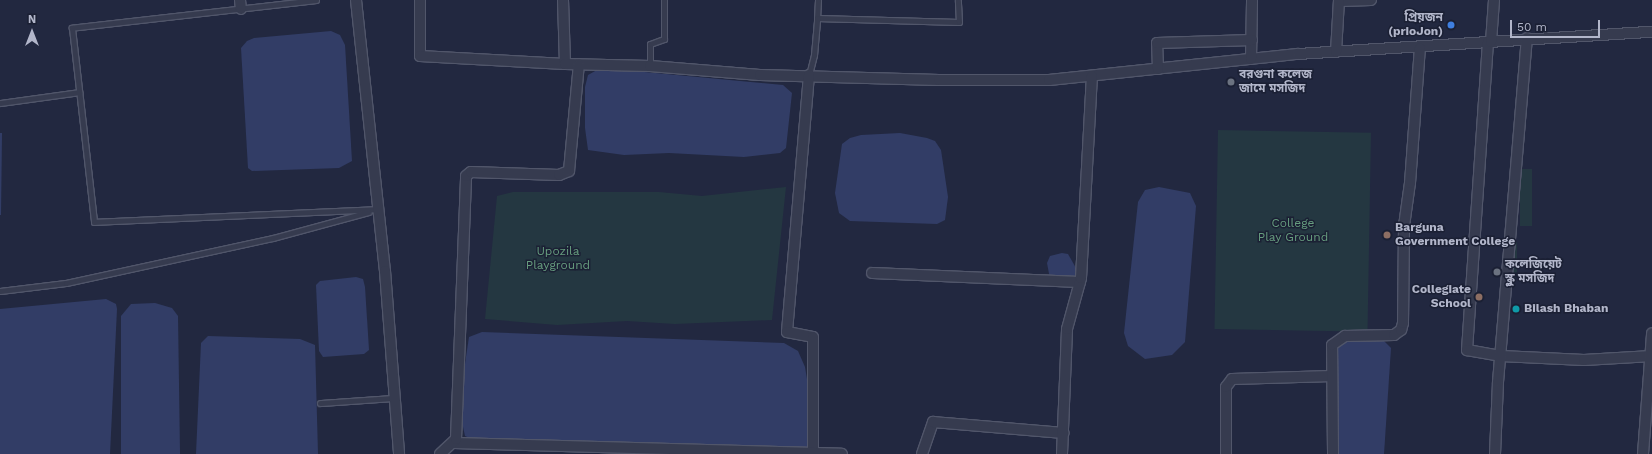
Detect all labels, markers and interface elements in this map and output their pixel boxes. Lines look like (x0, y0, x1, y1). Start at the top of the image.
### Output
place label: প্রিয়জন (prioJon) (1389, 11, 1443, 39)
north arrow (12, 12, 52, 52)
scale bar (1512, 12, 1602, 38)
text: N (28, 13, 36, 26)
marker: প্রিয়জন (prioJon) (1446, 20, 1456, 30)
text: 50 m (1517, 20, 1547, 34)
place label: বরগুনা কলেজ জামে মসজিদ (1239, 68, 1312, 96)
marker: বরগুনা কলেজ জামে মসজিদ (1226, 77, 1236, 87)
park label: College Play Ground (1258, 217, 1328, 245)
place label: Barguna Government College (1395, 221, 1515, 249)
marker: Barguna Government College (1382, 230, 1392, 240)
park label: Upozila Playground (526, 245, 590, 273)
place label: কলেজিয়েট স্কুল মসজিদ (1505, 258, 1562, 286)
marker: কলেজিয়েট স্কুল মসজিদ (1492, 267, 1502, 277)
place label: Collegiate School (1412, 283, 1471, 311)
marker: Collegiate School (1474, 292, 1484, 302)
place label: Bilash Bhaban (1524, 302, 1608, 316)
marker: Bilash Bhaban (1511, 304, 1521, 314)

